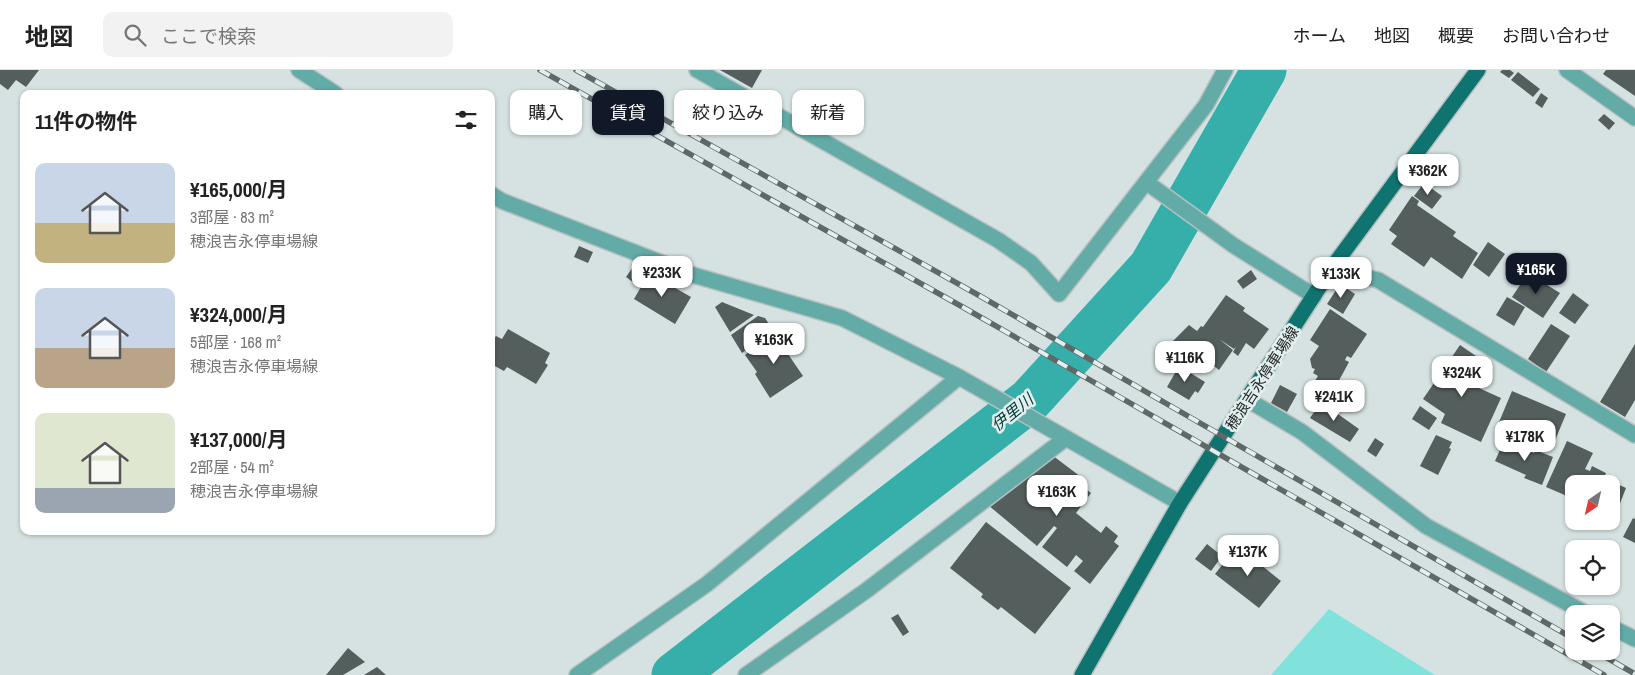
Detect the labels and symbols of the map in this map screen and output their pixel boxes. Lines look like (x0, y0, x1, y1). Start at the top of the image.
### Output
pin: ¥362K (1393, 154, 1463, 196)
pin: ¥165K (1501, 252, 1571, 295)
pin: ¥233K (627, 256, 697, 298)
pin: ¥133K (1306, 256, 1376, 299)
pin: ¥163K (739, 322, 809, 365)
street label: 穂浪吉永停車場線 (1221, 322, 1303, 434)
pin: ¥116K (1150, 340, 1220, 383)
pin: ¥324K (1427, 356, 1497, 398)
pin: ¥241K (1299, 380, 1369, 422)
water label: 伊里川 (986, 387, 1039, 436)
pin: ¥178K (1490, 420, 1560, 462)
pin: ¥163K (1022, 474, 1092, 517)
north arrow (1565, 475, 1620, 530)
pin: ¥137K (1213, 534, 1283, 577)

